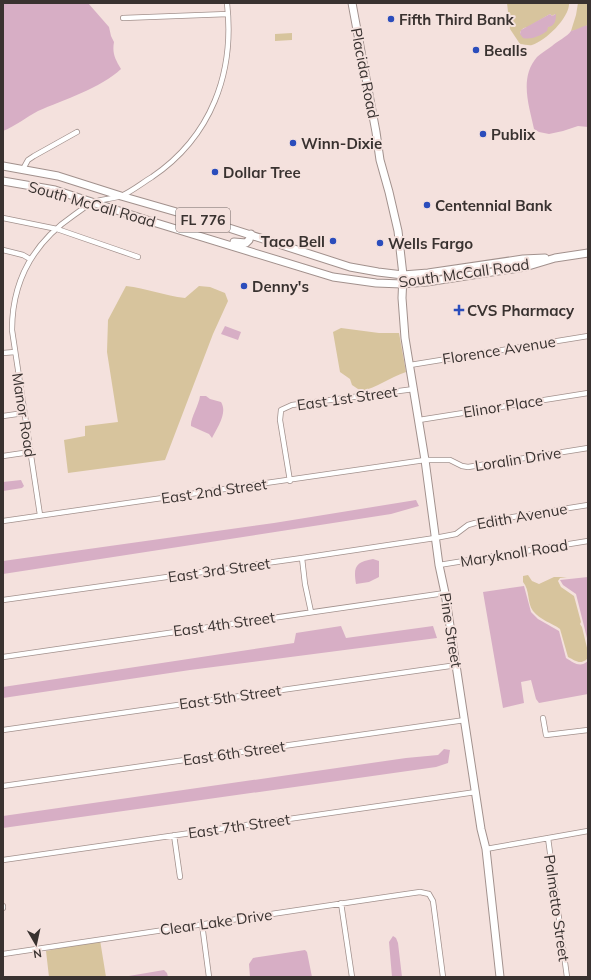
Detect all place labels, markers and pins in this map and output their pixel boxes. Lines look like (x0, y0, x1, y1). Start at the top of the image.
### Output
place label: Fifth Third Bank (399, 10, 515, 29)
marker: Fifth Third Bank (386, 14, 396, 24)
place label: Bealls (484, 41, 527, 60)
marker: Bealls (471, 45, 481, 55)
place label: Publix (491, 125, 536, 144)
marker: Publix (478, 129, 488, 139)
place label: Winn-Dixie (301, 134, 382, 153)
marker: Winn-Dixie (288, 138, 298, 148)
place label: Dollar Tree (223, 163, 301, 182)
marker: Dollar Tree (210, 167, 220, 177)
place label: Centennial Bank (435, 196, 553, 215)
marker: Centennial Bank (422, 200, 432, 210)
place label: Taco Bell (261, 232, 325, 251)
place label: Wells Fargo (388, 234, 473, 253)
marker: Taco Bell (328, 236, 338, 246)
marker: Wells Fargo (375, 238, 385, 248)
place label: Denny's (252, 277, 309, 296)
marker: Denny's (239, 281, 249, 291)
place label: CVS Pharmacy (467, 301, 575, 320)
marker: CVS Pharmacy (454, 305, 464, 315)

